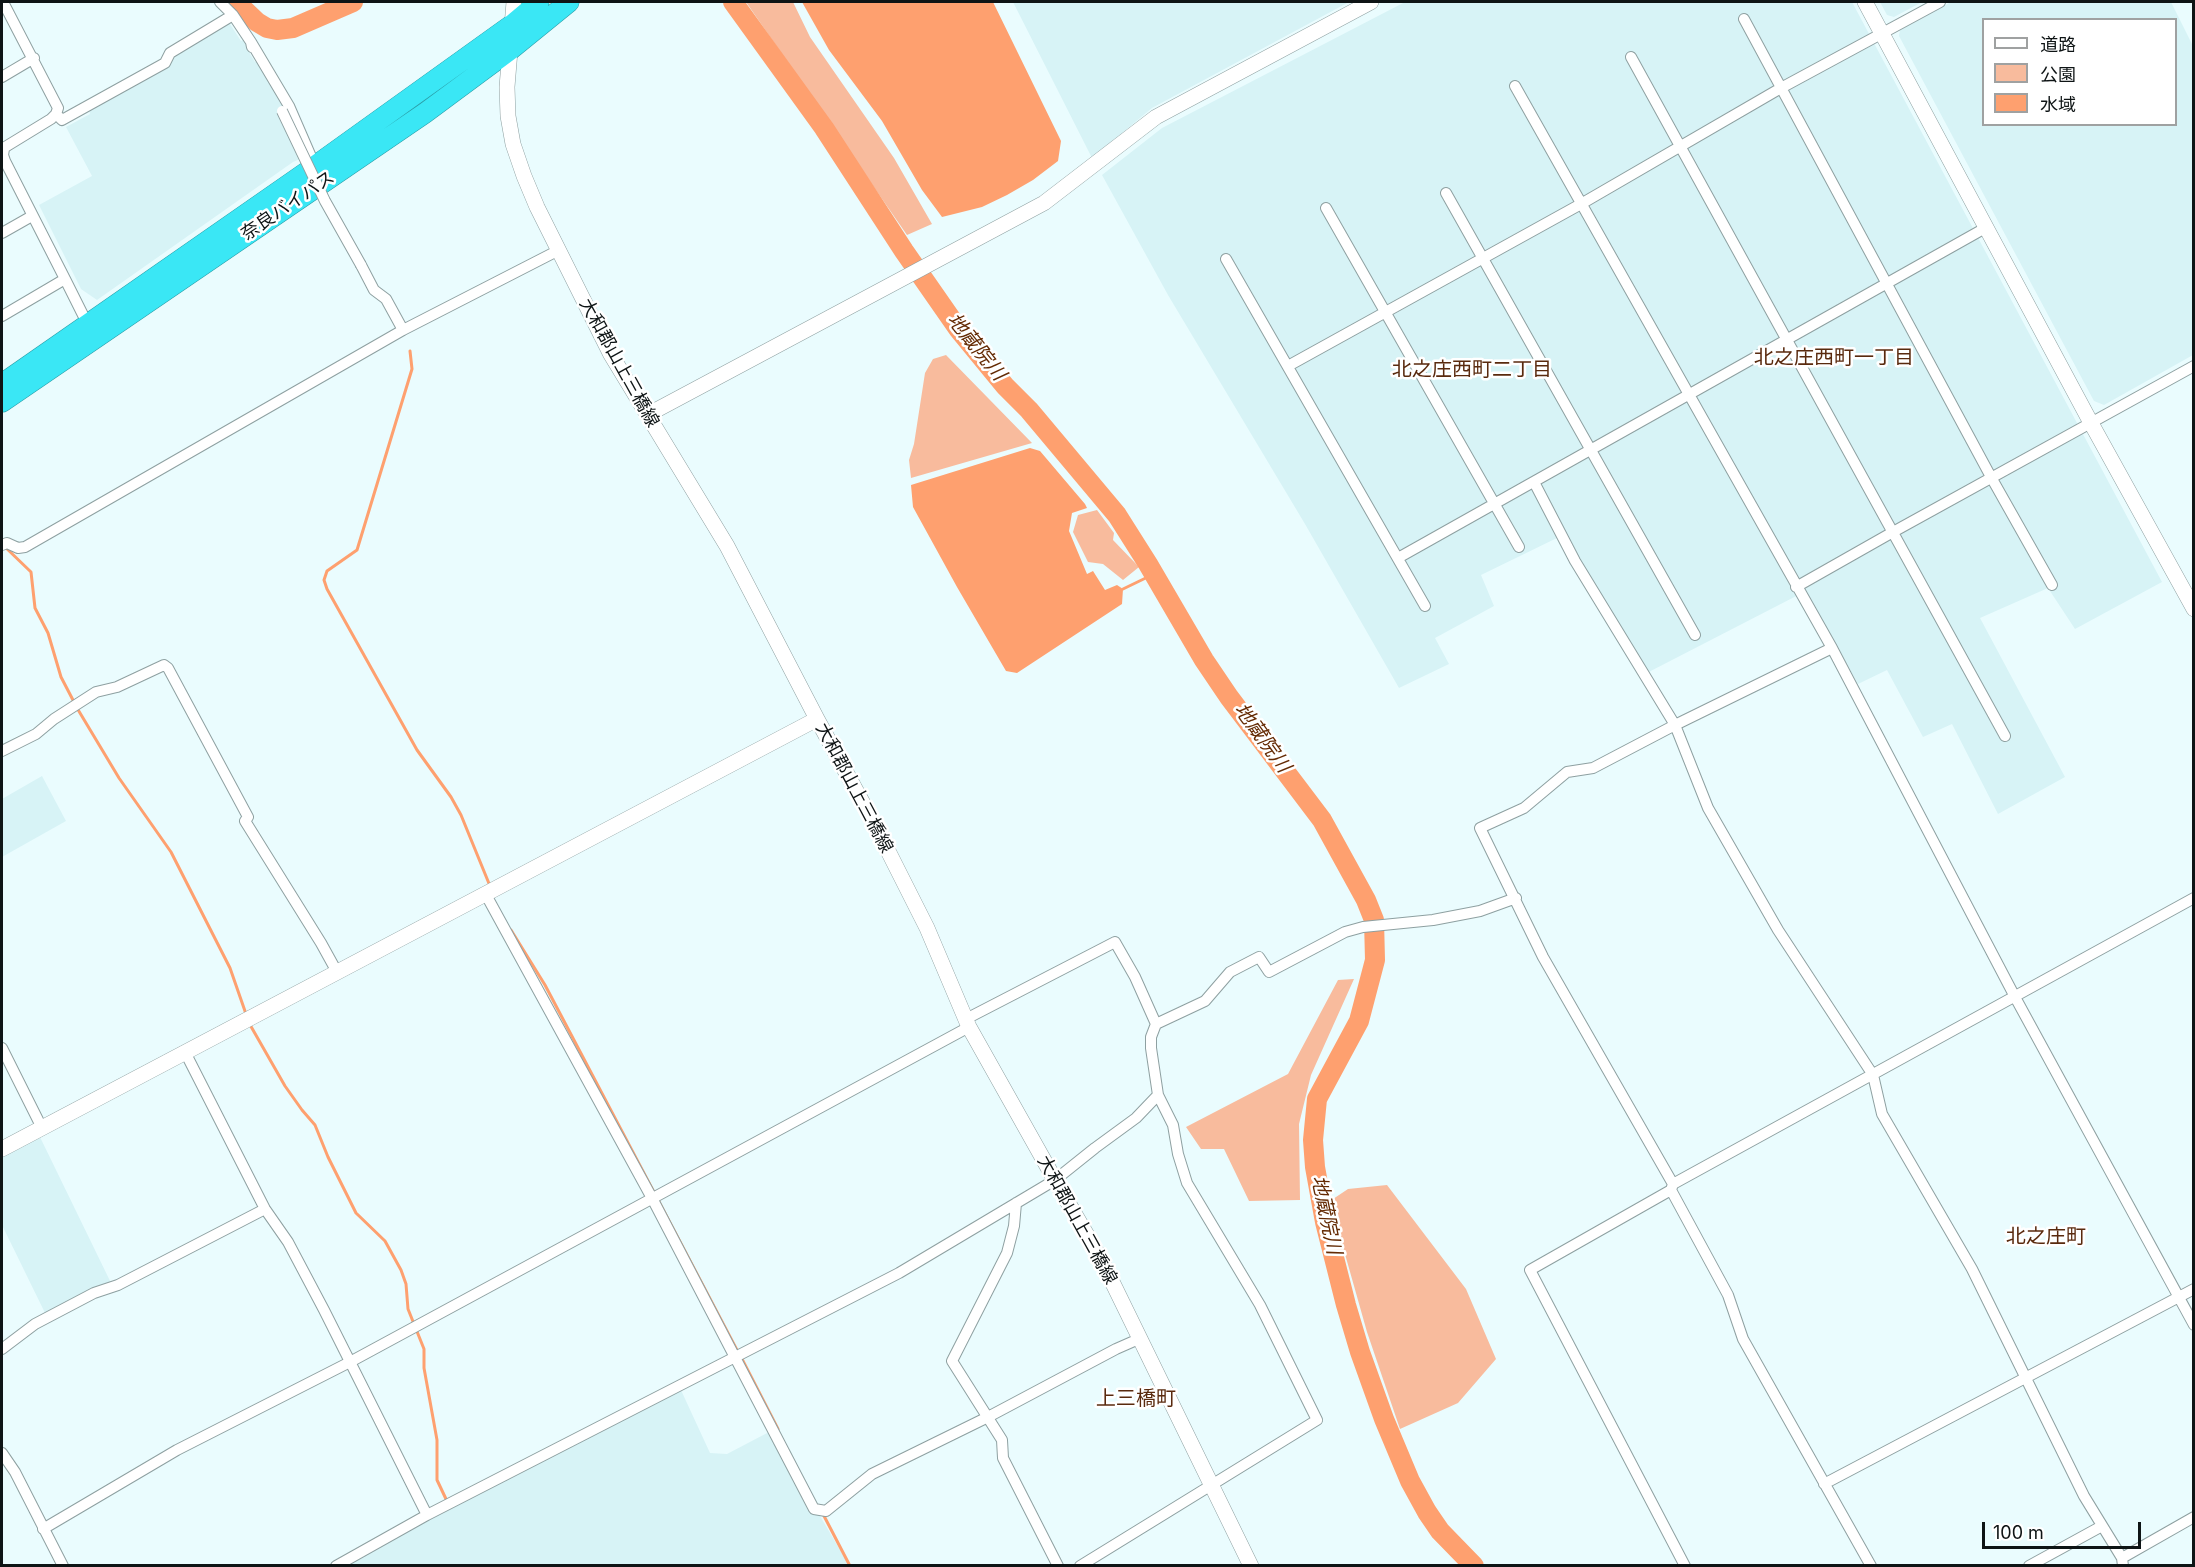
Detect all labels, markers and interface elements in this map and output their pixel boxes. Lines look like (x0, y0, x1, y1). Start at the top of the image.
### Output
legend (1982, 18, 2177, 126)
text: 道路 (2040, 34, 2076, 55)
text: 公園 (2040, 64, 2076, 85)
text: 水域 (2040, 94, 2076, 115)
street label: 奈良バイパス (237, 167, 339, 245)
street label: 大和郡山上三橋線 (575, 295, 663, 431)
water label: 地蔵院川 (942, 308, 1010, 386)
district label: 北之庄西町一丁目 (1754, 346, 1914, 370)
district label: 北之庄西町二丁目 (1392, 358, 1552, 382)
water label: 地蔵院川 (1229, 699, 1295, 777)
street label: 大和郡山上三橋線 (811, 719, 897, 857)
street label: 大和郡山上三橋線 (1033, 1152, 1121, 1288)
water label: 地蔵院川 (1306, 1173, 1346, 1257)
district label: 北之庄町 (2006, 1225, 2086, 1249)
district label: 上三橋町 (1096, 1387, 1176, 1411)
scale bar (1985, 1510, 2144, 1548)
text: 100 m (1993, 1522, 2044, 1543)

